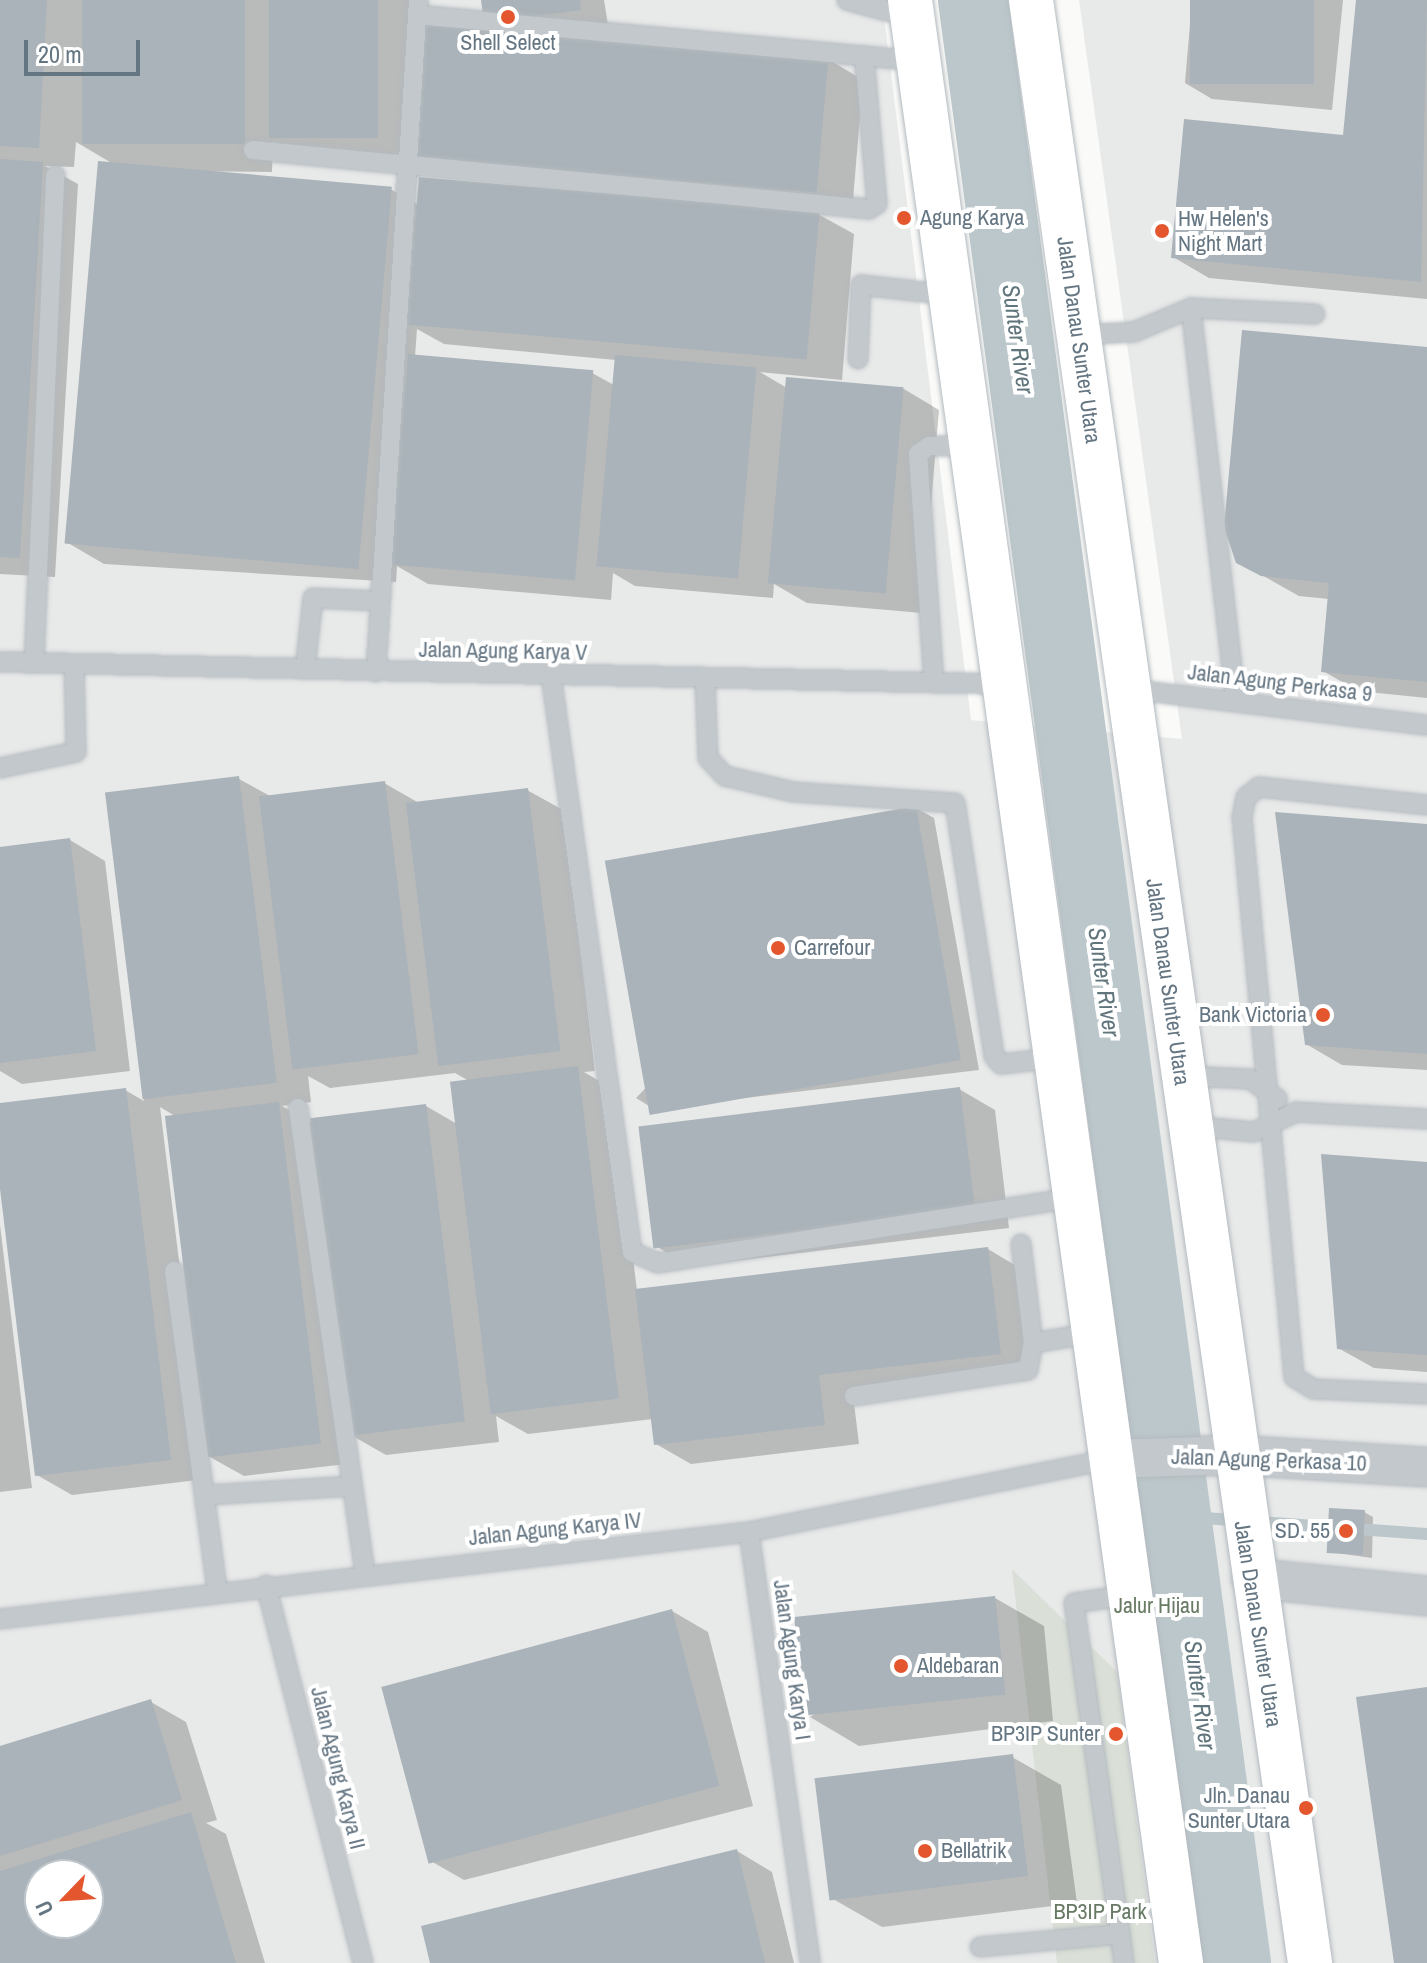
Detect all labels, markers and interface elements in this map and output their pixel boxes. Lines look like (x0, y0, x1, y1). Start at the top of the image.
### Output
marker: Shell Select (499, 8, 517, 26)
scale bar (28, 24, 144, 74)
place label: Shell Select (460, 30, 556, 56)
text: 20 m (38, 38, 82, 70)
place label: Agung Karya (920, 205, 1024, 231)
place label: Hw Helen's Night Mart (1178, 205, 1269, 256)
marker: Agung Karya (895, 209, 913, 227)
marker: Hw Helen's Night Mart (1153, 222, 1171, 240)
street label: Jalan Danau Sunter Utara (1051, 235, 1107, 445)
water label: Sunter River (996, 282, 1040, 396)
street label: Jalan Agung Karya V (418, 636, 588, 666)
street label: Jalan Agung Perkasa 9 (1186, 659, 1374, 707)
street label: Jalan Danau Sunter Utara (1140, 877, 1196, 1087)
water label: Sunter River (1082, 925, 1126, 1039)
place label: Carrefour (794, 935, 870, 961)
marker: Carrefour (769, 939, 787, 957)
place label: Bank Victoria (1199, 1002, 1307, 1028)
marker: Bank Victoria (1314, 1006, 1332, 1024)
street label: Jalan Agung Perkasa 10 (1170, 1443, 1368, 1477)
street label: Jalan Agung Karya IV (467, 1507, 643, 1551)
place label: SD. 55 (1275, 1518, 1330, 1544)
street label: Jalan Danau Sunter Utara (1229, 1519, 1287, 1729)
marker: SD. 55 (1337, 1522, 1355, 1540)
street label: Jalan Agung Karya I (768, 1578, 816, 1742)
park label: Jalur Hijau (1114, 1593, 1200, 1619)
water label: Sunter River (1178, 1638, 1222, 1752)
place label: Aldebaran (917, 1653, 999, 1679)
marker: Aldebaran (892, 1657, 910, 1675)
street label: Jalan Agung Karya II (305, 1684, 371, 1852)
place label: BP3IP Sunter (991, 1721, 1100, 1747)
marker: BP3IP Sunter (1107, 1725, 1125, 1743)
place label: Jln. Danau Sunter Utara (1188, 1782, 1290, 1834)
marker: Jln. Danau Sunter Utara (1297, 1799, 1315, 1817)
place label: Bellatrik (941, 1838, 1006, 1864)
marker: Bellatrik (916, 1842, 934, 1860)
north arrow (24, 1859, 104, 1939)
text: U (28, 1896, 60, 1921)
park label: BP3IP Park (1053, 1899, 1147, 1925)

